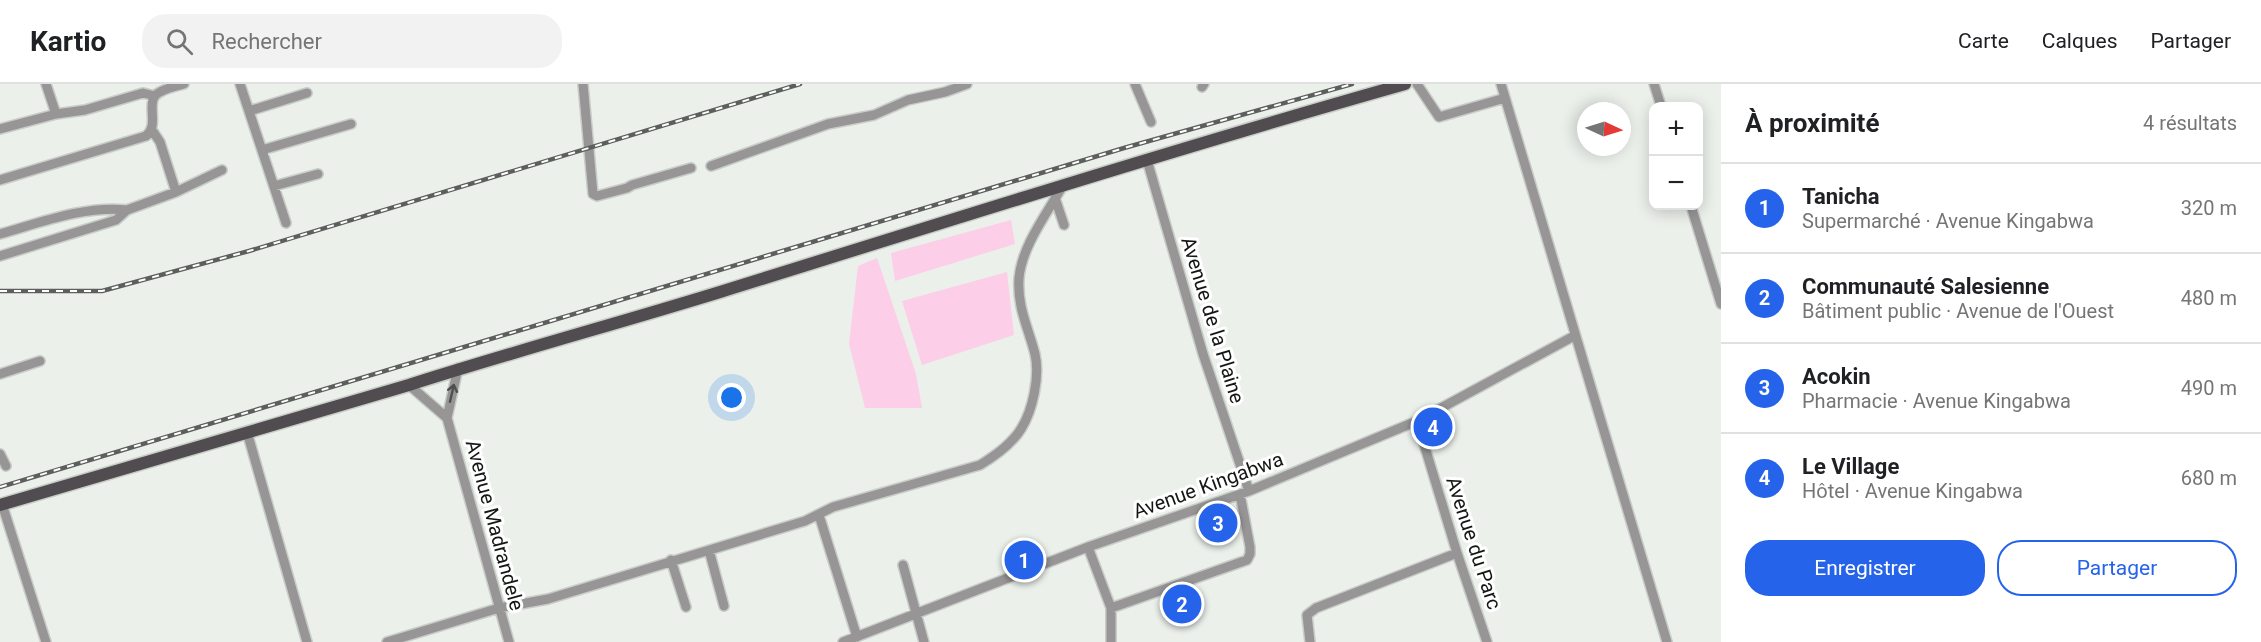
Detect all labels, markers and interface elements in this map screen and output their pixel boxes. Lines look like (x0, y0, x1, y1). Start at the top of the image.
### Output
search box (142, 14, 562, 68)
text: Kartio (30, 25, 106, 58)
icon: search (163, 25, 196, 58)
text: Rechercher (211, 29, 322, 54)
text: Carte (1958, 29, 2009, 53)
text: Calques (2042, 29, 2117, 53)
text: Partager (2150, 29, 2231, 53)
north arrow (1577, 102, 1631, 156)
map controls (1649, 102, 1703, 210)
button: + (1649, 102, 1703, 156)
text: À proximité (1745, 108, 1879, 138)
text: 4 résultats (2143, 111, 2237, 135)
button: − (1649, 156, 1703, 210)
text: Tanicha (1802, 184, 1880, 209)
text: 1 (1759, 196, 1770, 220)
text: 320 m (2181, 196, 2237, 220)
text: Supermarché · Avenue Kingabwa (1802, 209, 2094, 233)
street label: Avenue de la Plaine (1176, 234, 1250, 406)
text: Communauté Salesienne (1802, 274, 2049, 299)
text: 2 (1759, 286, 1770, 310)
text: 480 m (2181, 286, 2237, 310)
text: Bâtiment public · Avenue de l'Ouest (1802, 299, 2114, 323)
text: Acokin (1802, 364, 1871, 389)
text: 3 (1759, 376, 1770, 400)
text: 490 m (2181, 376, 2237, 400)
your location (717, 383, 746, 412)
one-way arrow (447, 384, 459, 403)
text: Pharmacie · Avenue Kingabwa (1802, 389, 2071, 413)
pin: 4 (1414, 404, 1452, 450)
street label: Avenue Madrandele (461, 437, 529, 613)
street label: Avenue Kingabwa (1130, 447, 1286, 523)
text: Le Village (1802, 454, 1899, 479)
text: 4 (1759, 466, 1770, 490)
text: 680 m (2181, 466, 2237, 490)
street label: Avenue du Parc (1441, 474, 1507, 612)
text: Hôtel · Avenue Kingabwa (1802, 479, 2023, 503)
pin: 3 (1198, 500, 1238, 546)
pin: 1 (1004, 538, 1044, 582)
button: Enregistrer (1745, 540, 1985, 596)
button: Partager (1997, 540, 2237, 596)
pin: 2 (1162, 582, 1202, 626)

